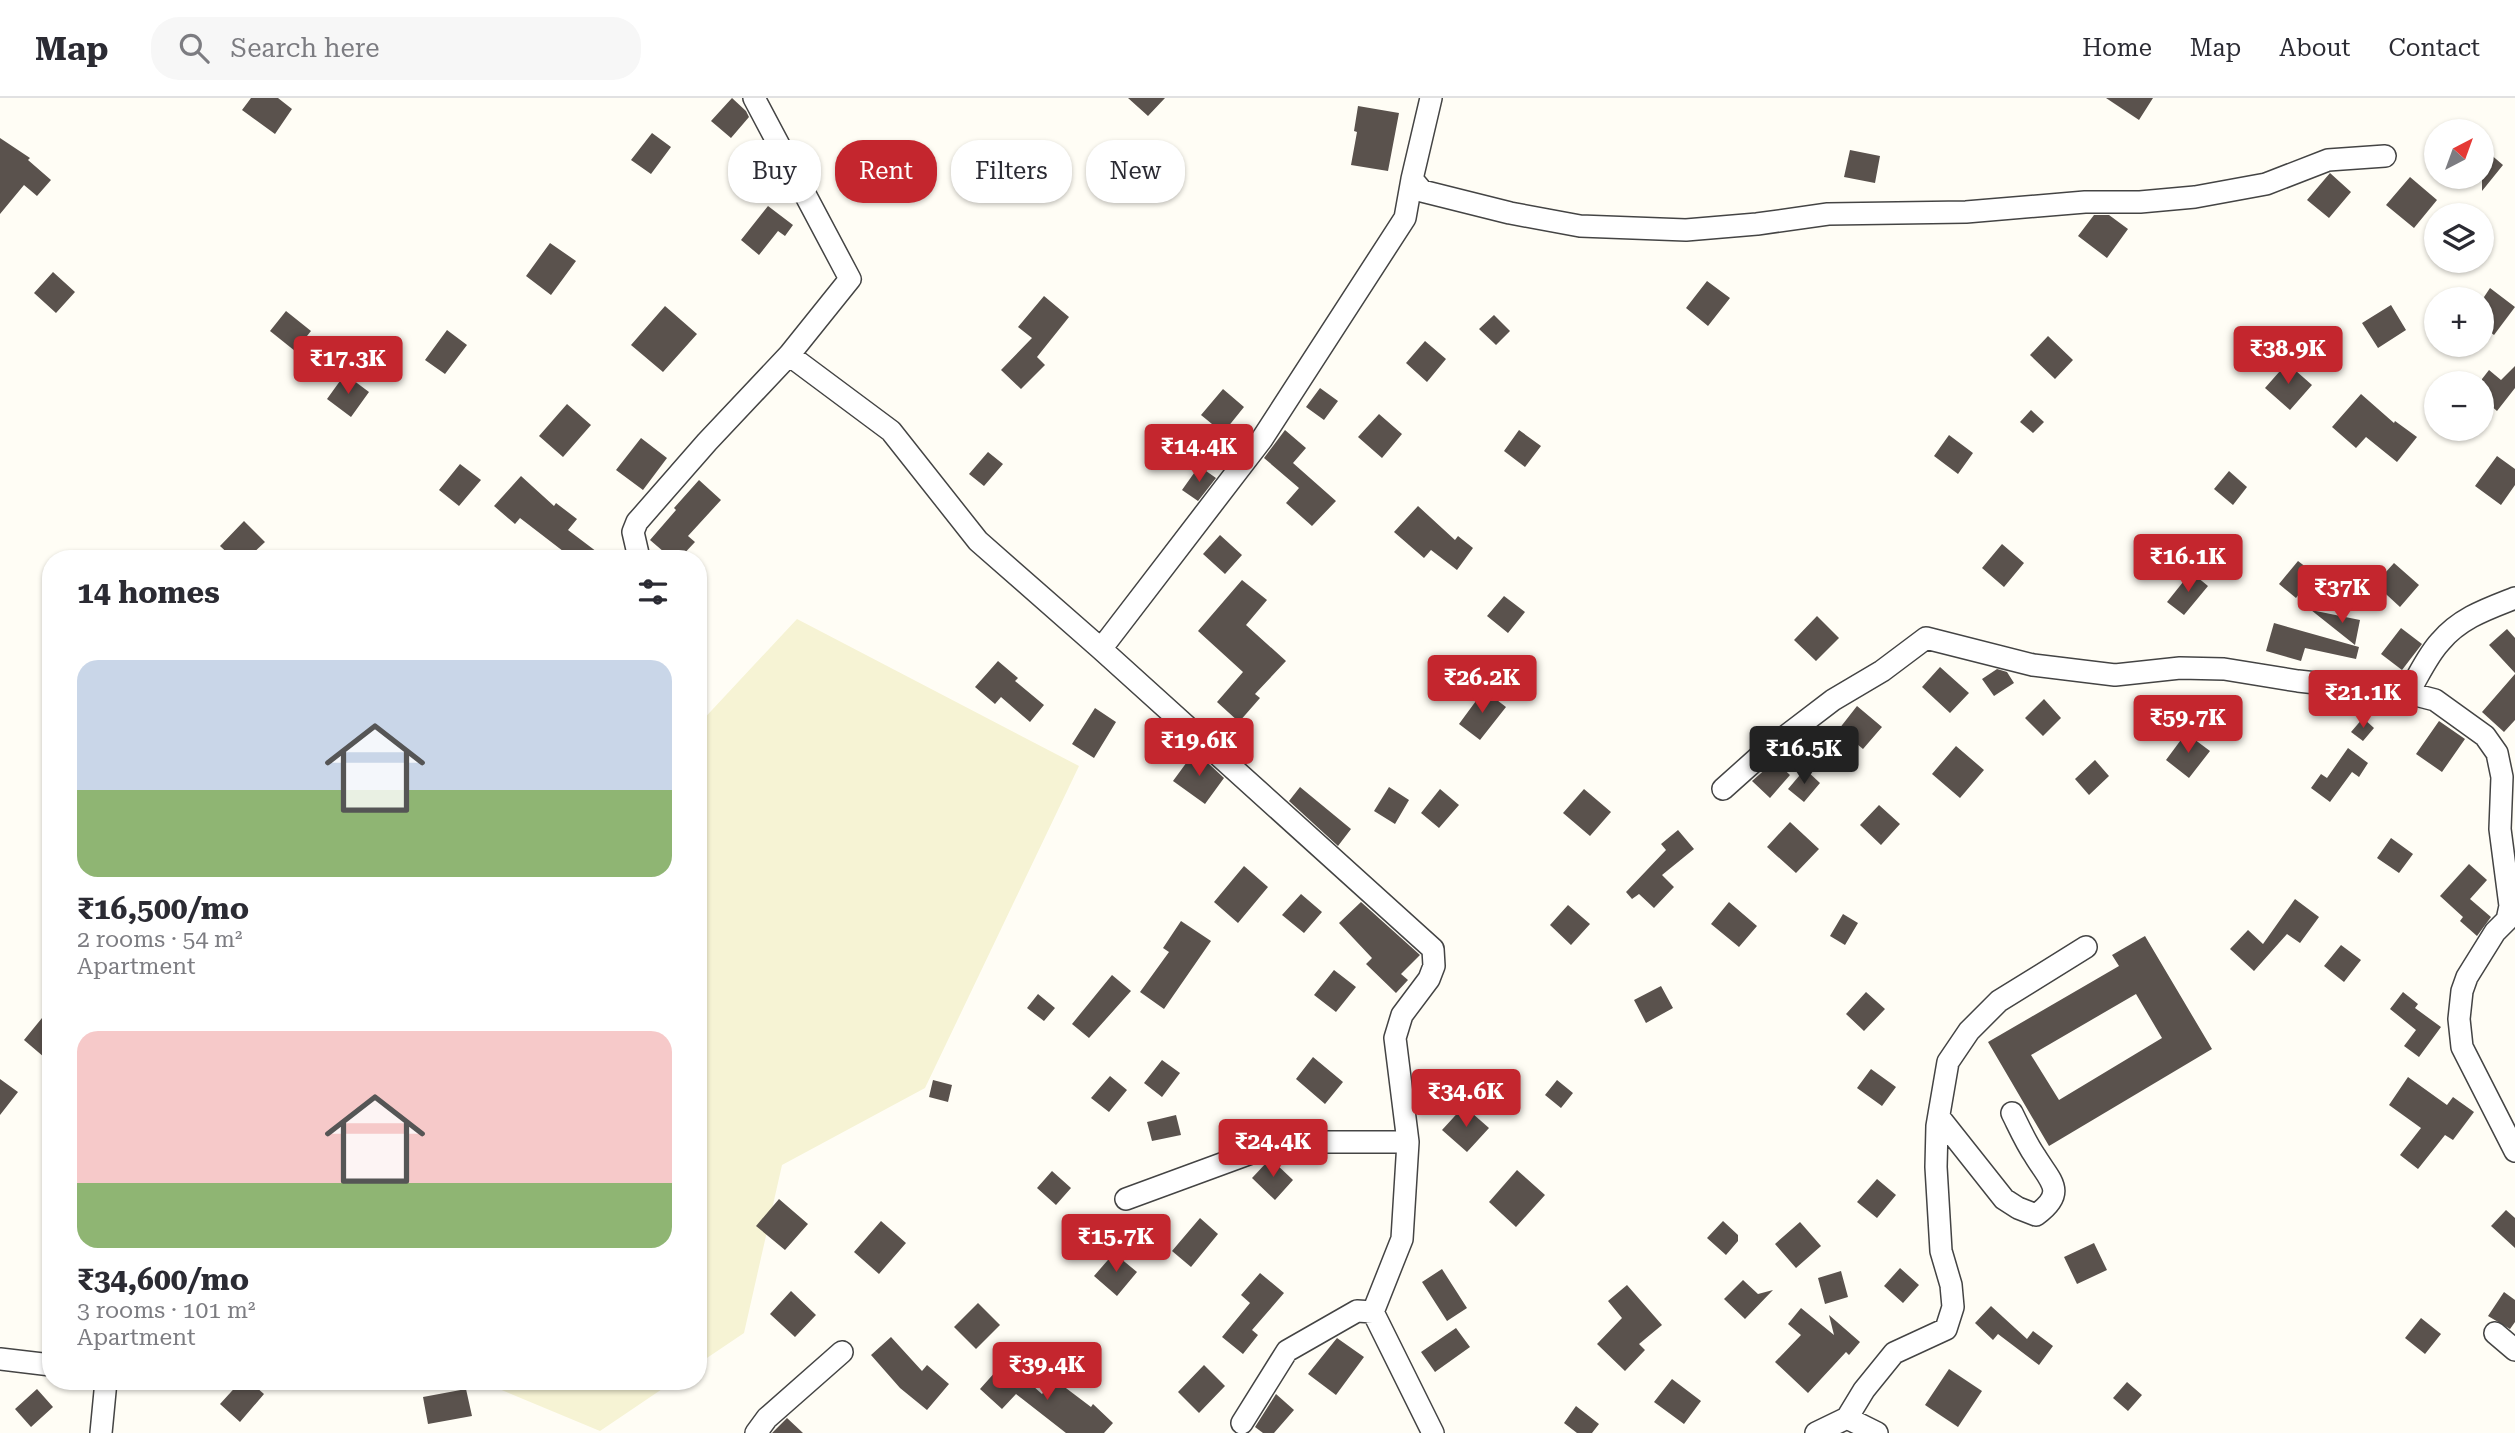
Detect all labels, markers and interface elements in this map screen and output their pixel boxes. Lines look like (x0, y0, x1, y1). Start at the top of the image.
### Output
search box (151, 17, 641, 80)
text: Map (35, 29, 109, 68)
icon: search (175, 29, 213, 67)
text: Search here (231, 33, 380, 63)
text: Home (2082, 34, 2152, 62)
text: Map (2190, 34, 2241, 62)
text: About (2279, 34, 2350, 62)
text: Contact (2388, 34, 2480, 62)
north arrow (2424, 119, 2494, 189)
map controls (2424, 119, 2494, 441)
chip: Buy (728, 140, 821, 203)
chip: Rent (835, 140, 937, 203)
chip: Filters (951, 140, 1072, 203)
chip: New (1086, 140, 1185, 203)
button: layers (2424, 203, 2494, 273)
button: + (2424, 287, 2494, 357)
pin: ₹38.9K (2231, 327, 2345, 386)
text: ₹38.9K (2250, 335, 2326, 362)
pin: ₹17.3K (291, 336, 405, 396)
text: ₹17.3K (310, 345, 386, 372)
button: − (2424, 371, 2494, 441)
pin: ₹14.4K (1142, 424, 1256, 484)
text: ₹14.4K (1161, 433, 1237, 460)
pin: ₹16.1K (2131, 534, 2245, 594)
text: ₹16.1K (2150, 543, 2226, 570)
pin: ₹37K (2301, 566, 2383, 625)
icon: filters (634, 573, 672, 611)
text: ₹37K (2314, 574, 2370, 601)
text: 14 homes (77, 575, 220, 610)
pin: ₹26.2K (1425, 656, 1539, 715)
text: ₹26.2K (1444, 664, 1520, 691)
pin: ₹21.1K (2306, 670, 2420, 730)
text: ₹21.1K (2325, 679, 2401, 706)
pin: ₹59.7K (2131, 696, 2245, 755)
text: ₹59.7K (2150, 704, 2226, 731)
icon: home (312, 705, 438, 831)
pin: ₹19.6K (1142, 718, 1256, 778)
pin: ₹16.5K (1747, 726, 1861, 786)
text: ₹19.6K (1161, 727, 1237, 754)
text: ₹16.5K (1766, 735, 1842, 762)
text: ₹16,500/mo (77, 891, 249, 926)
text: 2 rooms · 54 m² (77, 926, 243, 953)
text: Apartment (77, 953, 196, 980)
pin: ₹34.6K (1409, 1070, 1523, 1129)
icon: home (312, 1076, 438, 1202)
text: ₹34.6K (1428, 1078, 1504, 1105)
pin: ₹24.4K (1216, 1119, 1330, 1179)
text: ₹24.4K (1235, 1128, 1311, 1155)
pin: ₹15.7K (1059, 1214, 1173, 1274)
text: ₹15.7K (1078, 1223, 1154, 1250)
text: ₹34,600/mo (77, 1262, 249, 1297)
text: 3 rooms · 101 m² (77, 1297, 255, 1324)
text: Apartment (77, 1324, 196, 1351)
pin: ₹39.4K (990, 1342, 1104, 1402)
text: ₹39.4K (1009, 1351, 1085, 1378)

